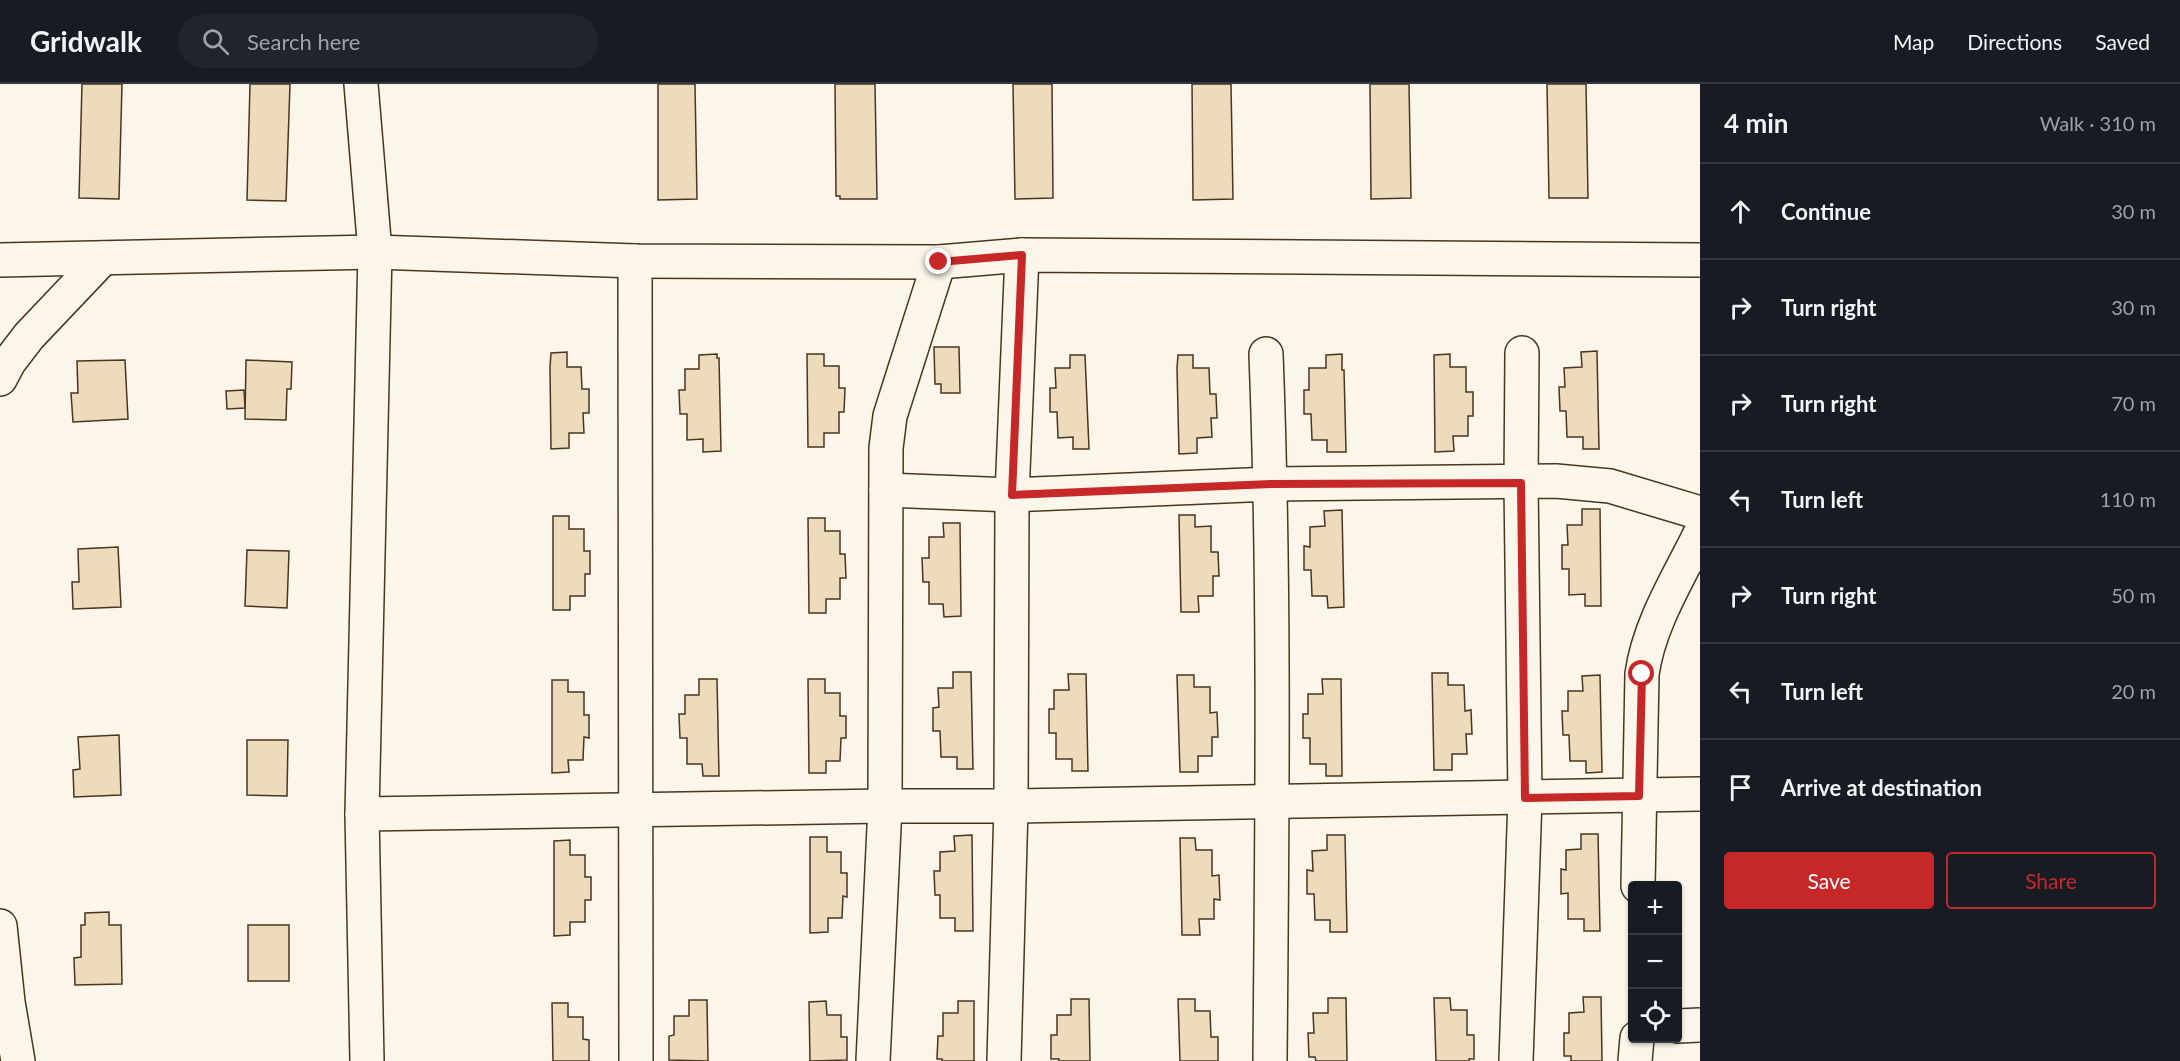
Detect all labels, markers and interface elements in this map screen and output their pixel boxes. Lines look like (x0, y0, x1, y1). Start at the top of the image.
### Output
search box (178, 14, 598, 68)
text: Gridwalk (30, 24, 142, 58)
icon: search (199, 25, 232, 58)
text: Search here (247, 28, 360, 55)
text: Map (1893, 29, 1934, 54)
text: Directions (1967, 29, 2062, 54)
text: Saved (2095, 29, 2150, 54)
text: 4 min (1724, 107, 1788, 139)
text: Walk · 310 m (2040, 111, 2156, 135)
icon: ahead (1724, 195, 1757, 228)
text: Continue (1781, 198, 1871, 225)
text: 30 m (2111, 199, 2156, 223)
route end (925, 248, 951, 274)
icon: right (1724, 291, 1757, 324)
text: Turn right (1781, 294, 1876, 321)
text: 30 m (2111, 295, 2156, 319)
icon: right (1724, 387, 1757, 420)
text: Turn right (1781, 390, 1876, 417)
text: 70 m (2111, 391, 2156, 415)
icon: left (1724, 483, 1757, 516)
text: Turn left (1781, 486, 1863, 513)
text: 110 m (2100, 487, 2156, 511)
icon: right (1724, 579, 1757, 612)
text: Turn right (1781, 582, 1876, 609)
text: 50 m (2111, 583, 2156, 607)
route start (1628, 660, 1654, 686)
icon: left (1724, 675, 1757, 708)
text: Turn left (1781, 678, 1863, 705)
text: 20 m (2111, 679, 2156, 703)
icon: arrive (1724, 771, 1757, 804)
text: Arrive at destination (1781, 774, 1982, 801)
button: Save (1724, 852, 1934, 909)
button: Share (1946, 852, 2156, 909)
map controls (1628, 881, 1682, 1043)
button: + (1628, 881, 1682, 935)
button: − (1628, 935, 1682, 989)
button: locate (1628, 989, 1682, 1043)

